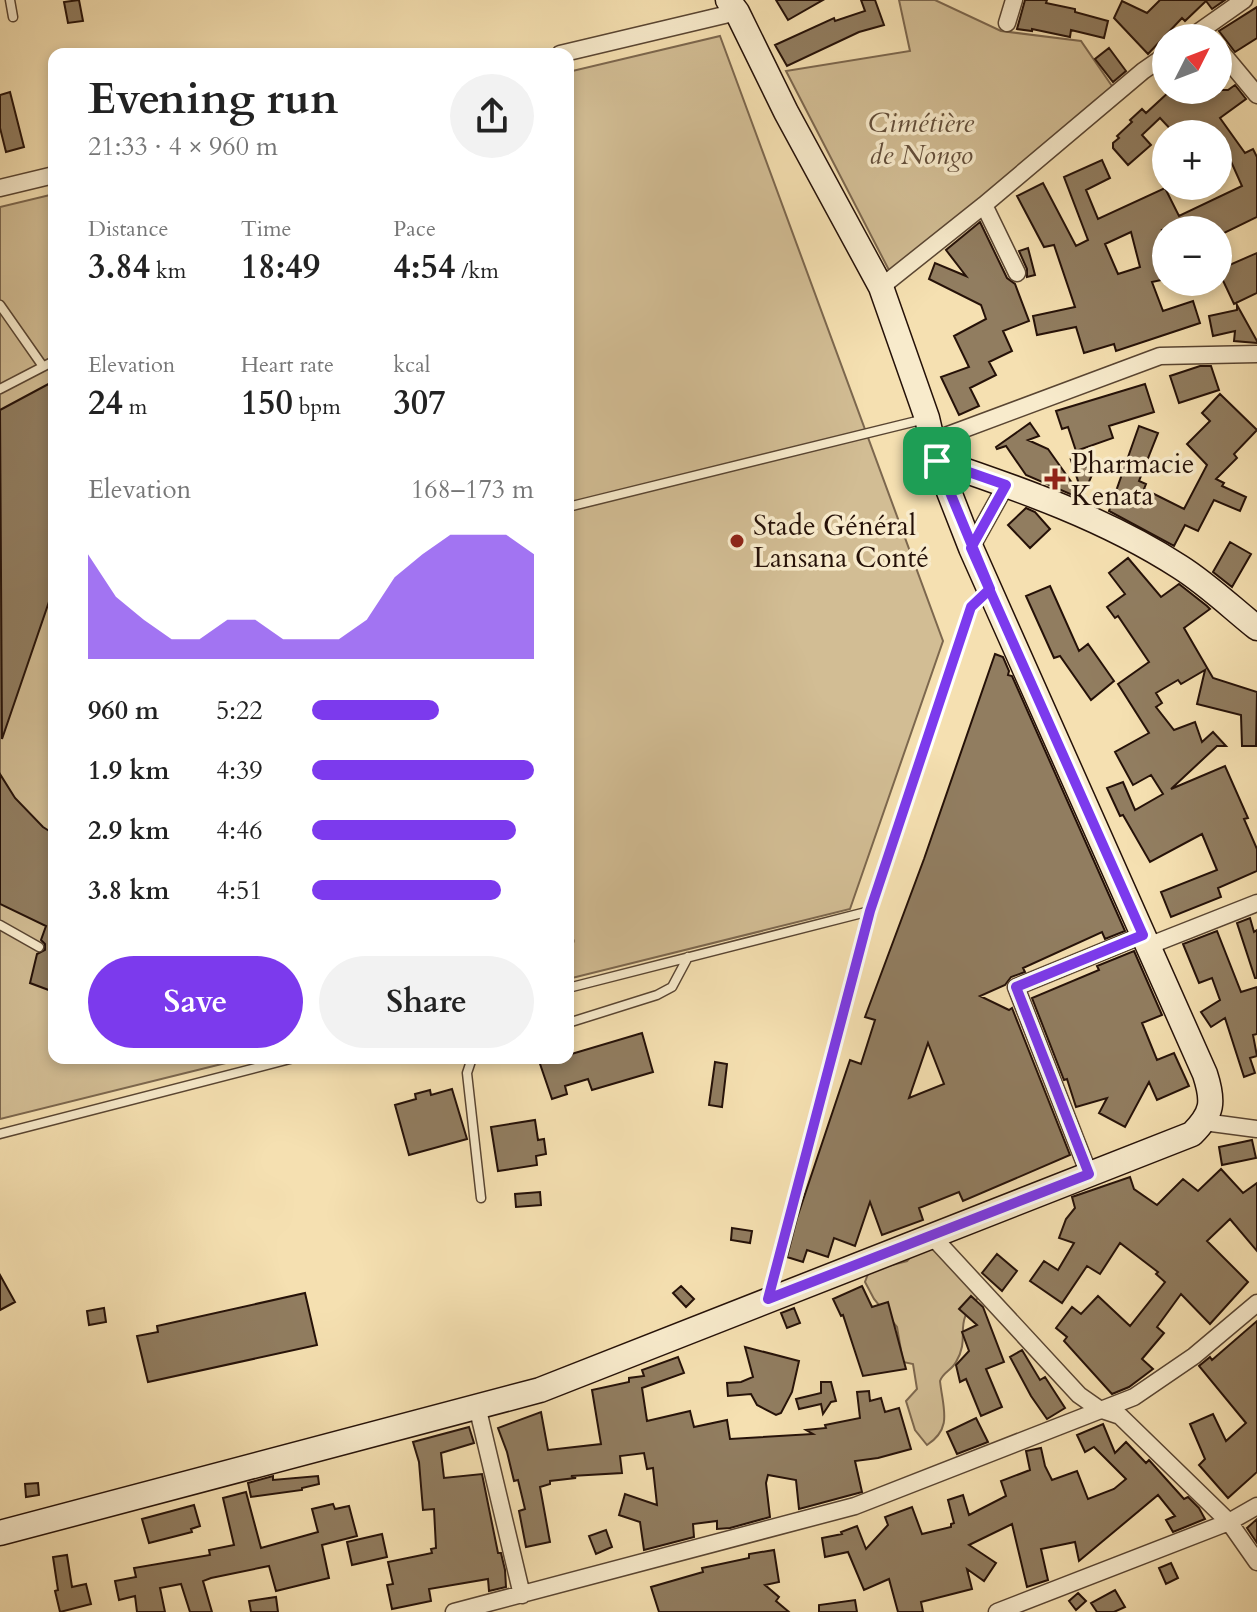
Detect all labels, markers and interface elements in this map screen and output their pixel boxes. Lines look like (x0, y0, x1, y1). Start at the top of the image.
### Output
north arrow (1152, 24, 1232, 104)
map controls (1152, 24, 1232, 296)
text: Evening run (88, 69, 338, 129)
button: share (450, 74, 534, 158)
park label: Cimétière de Nongo (868, 104, 974, 174)
button: + (1152, 120, 1232, 200)
text: 21:33 · 4 × 960 m (88, 129, 278, 164)
text: Distance (88, 214, 168, 244)
text: Time (241, 214, 292, 244)
text: Pace (393, 214, 436, 244)
button: − (1152, 216, 1232, 296)
text: 3.84 (88, 244, 150, 290)
text: 18:49 (241, 244, 320, 290)
text: 4:54 (393, 244, 455, 290)
text: km (150, 256, 186, 286)
text: /km (455, 256, 499, 286)
text: Elevation (88, 350, 175, 380)
text: Heart rate (241, 350, 334, 380)
text: kcal (393, 350, 430, 380)
text: 24 (88, 380, 123, 426)
text: 150 (241, 380, 293, 426)
text: 307 (393, 380, 446, 426)
text: m (123, 392, 147, 422)
text: bpm (293, 392, 341, 422)
pin (903, 427, 971, 495)
icon: arrive (915, 439, 959, 483)
place label: Pharmacie Kenata (1071, 445, 1194, 515)
marker: Pharmacie Kenata (1046, 470, 1064, 488)
text: Elevation (88, 472, 191, 507)
text: 168–173 m (411, 472, 534, 507)
place label: Stade Général Lansana Conté (753, 507, 929, 577)
marker: Stade Général Lansana Conté (728, 532, 746, 550)
text: 960 m (88, 693, 159, 728)
text: 5:22 (216, 693, 263, 728)
text: 1.9 km (88, 753, 169, 788)
text: 4:39 (216, 753, 263, 788)
text: 2.9 km (88, 813, 169, 848)
text: 4:46 (216, 813, 263, 848)
text: 3.8 km (88, 873, 169, 908)
text: 4:51 (216, 873, 263, 908)
button: Save (88, 956, 303, 1048)
button: Share (319, 956, 534, 1048)

